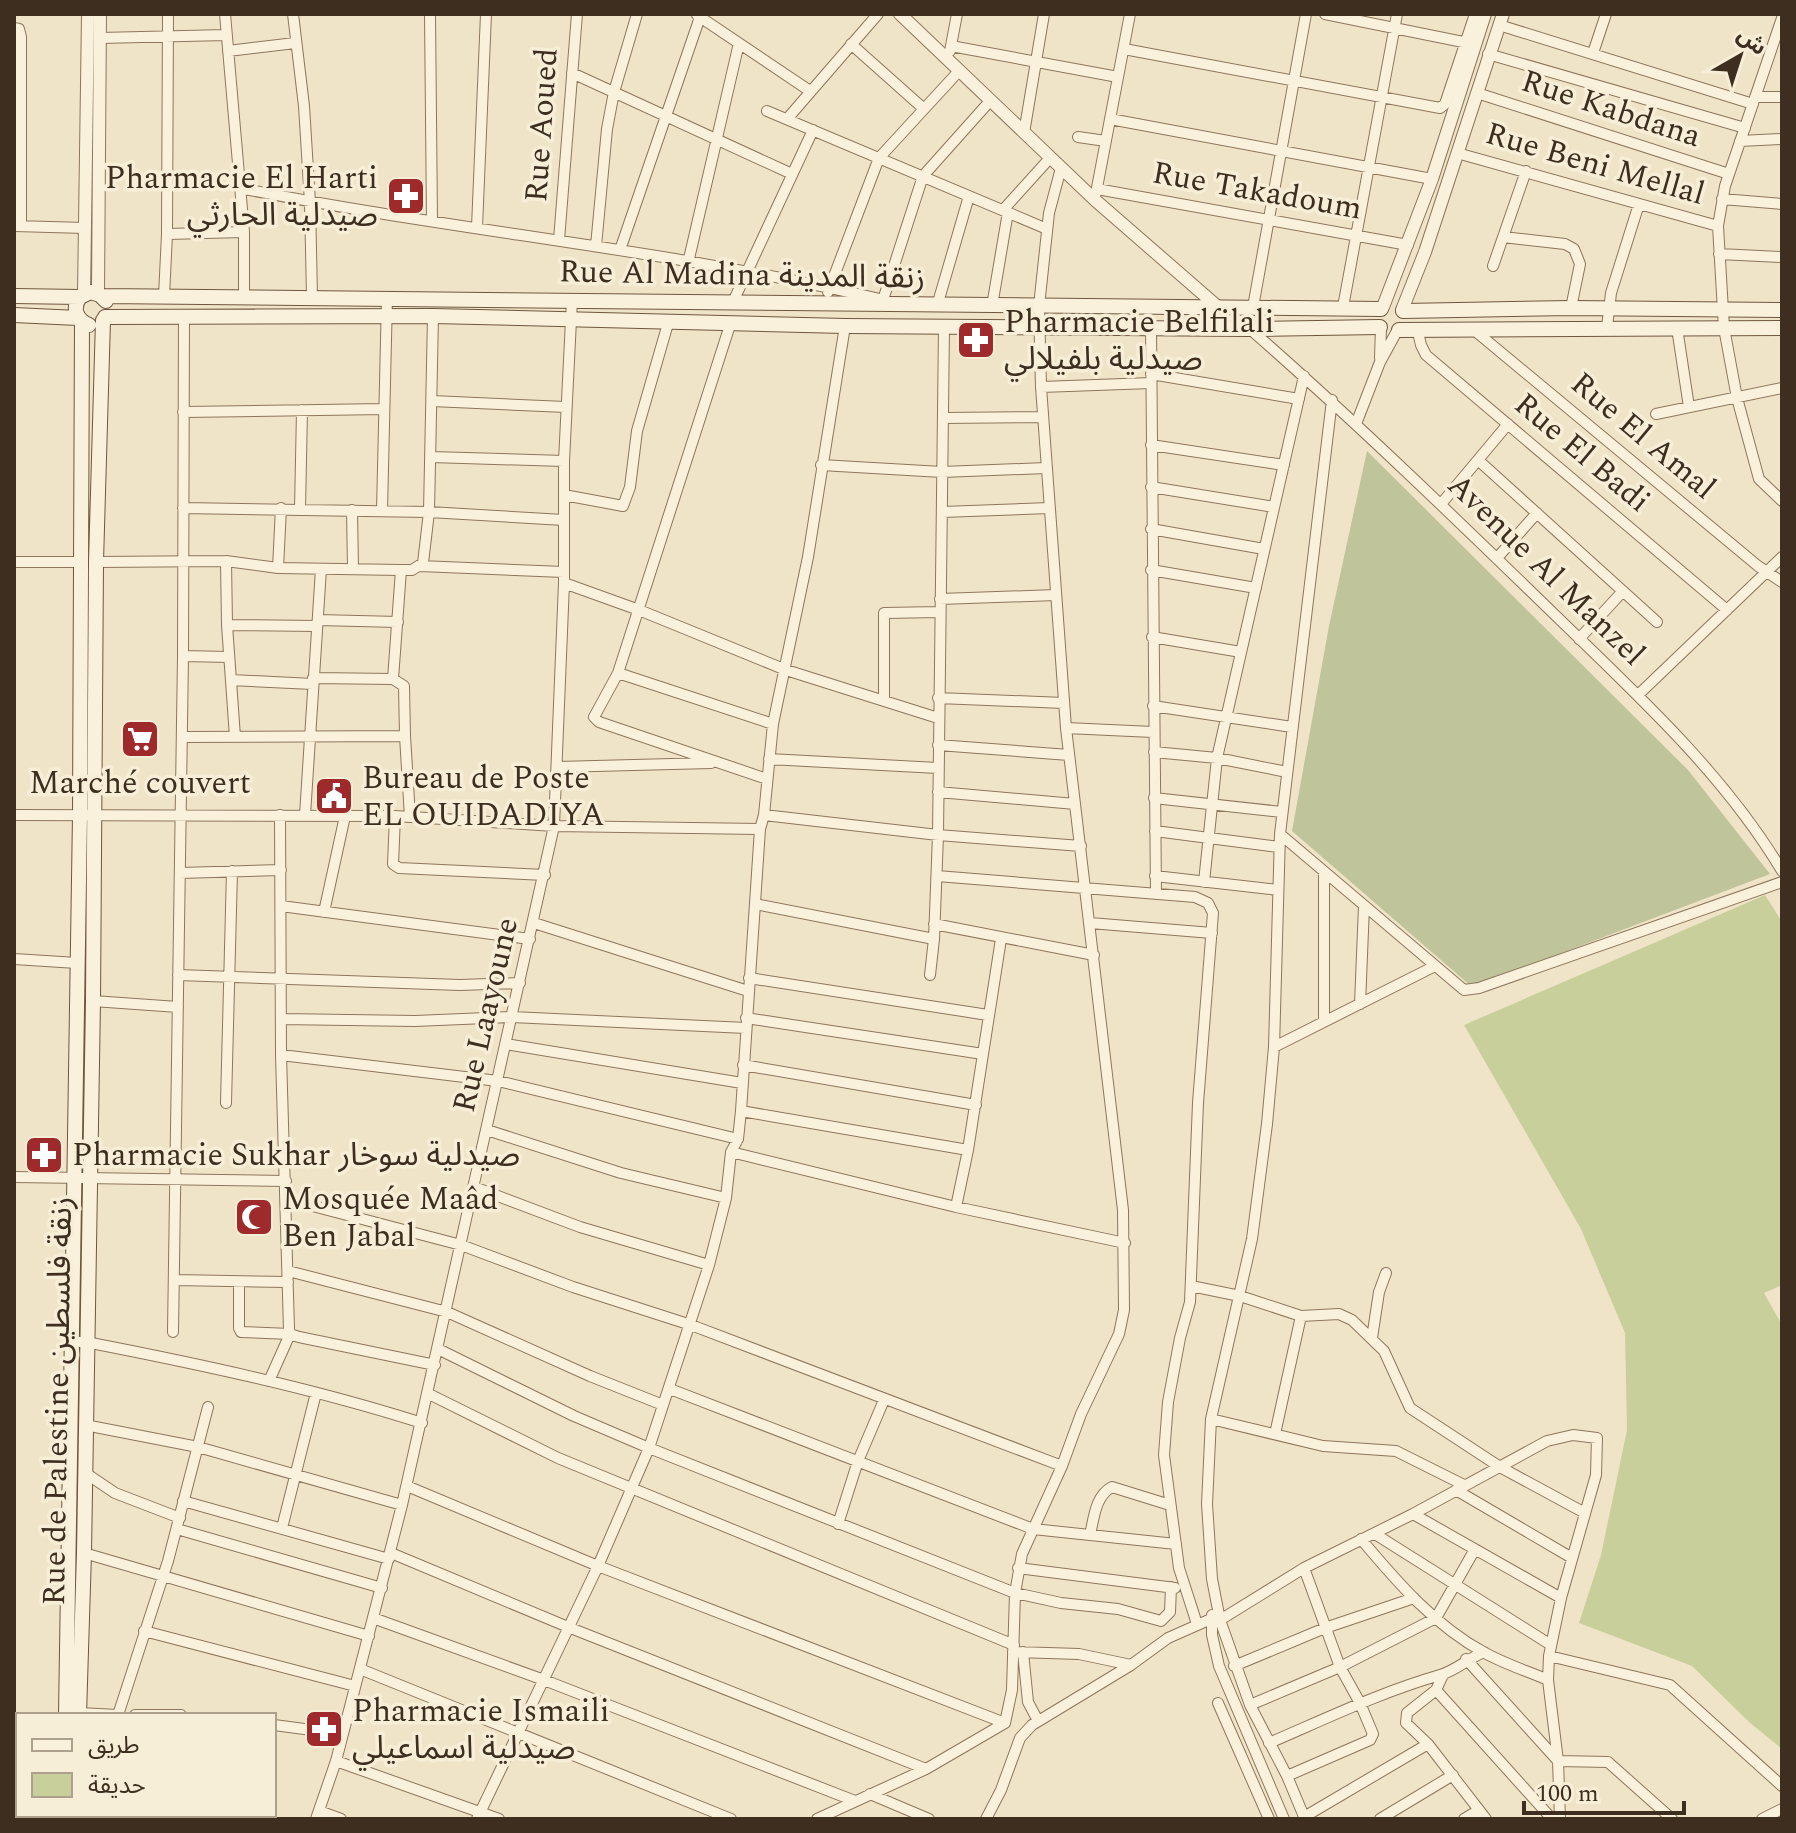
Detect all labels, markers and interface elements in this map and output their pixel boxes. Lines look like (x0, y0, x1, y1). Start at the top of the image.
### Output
north arrow (1700, 16, 1780, 96)
text: ش (1730, 19, 1774, 64)
street label: Rue Aoued (512, 46, 572, 204)
street label: Rue Kabdana (1515, 57, 1707, 161)
street label: Rue Beni Mellal (1480, 109, 1710, 219)
street label: Rue Takadoum (1148, 148, 1366, 234)
place label: Pharmacie El Harti صيدلية الحارثي (105, 154, 378, 240)
pharmacy icon: Pharmacie El Harti صيدلية الحارثي (385, 175, 427, 217)
street label: Rue Al Madina زنقة المدينة (558, 247, 926, 303)
place label: Pharmacie Belfilali صيدلية بلفيلالي (1004, 298, 1275, 384)
pharmacy icon: Pharmacie Belfilali صيدلية بلفيلالي (955, 319, 997, 361)
street label: Rue El Amal (1559, 360, 1727, 512)
street label: Rue El Badi (1503, 381, 1661, 525)
street label: Avenue Al Manzel (1436, 462, 1656, 678)
supermarket icon: Marché couvert (119, 718, 161, 760)
place label: Bureau de Poste EL OUIDADIYA (362, 754, 605, 840)
place label: Marché couvert (29, 759, 251, 808)
public building icon: Bureau de Poste EL OUIDADIYA (313, 775, 355, 817)
street label: Rue Laayoune (440, 913, 532, 1117)
place label: Pharmacie Sukhar صيدلية سوخار (72, 1131, 520, 1180)
pharmacy icon: Pharmacie Sukhar صيدلية سوخار (23, 1134, 65, 1176)
place label: Mosquée Maâd Ben Jabal (282, 1175, 498, 1261)
street label: Rue de Palestine زنقة فلسطين (30, 1196, 86, 1606)
mosque icon: Mosquée Maâd Ben Jabal (233, 1196, 275, 1238)
place label: Pharmacie Ismaili صيدلية اسماعيلي (352, 1687, 610, 1773)
pharmacy icon: Pharmacie Ismaili صيدلية اسماعيلي (303, 1708, 345, 1750)
legend (16, 1713, 276, 1817)
text: طريق (88, 1728, 140, 1764)
scale bar (1524, 1765, 1684, 1815)
text: حديقة (88, 1768, 146, 1804)
text: 100 m (1536, 1776, 1599, 1812)

